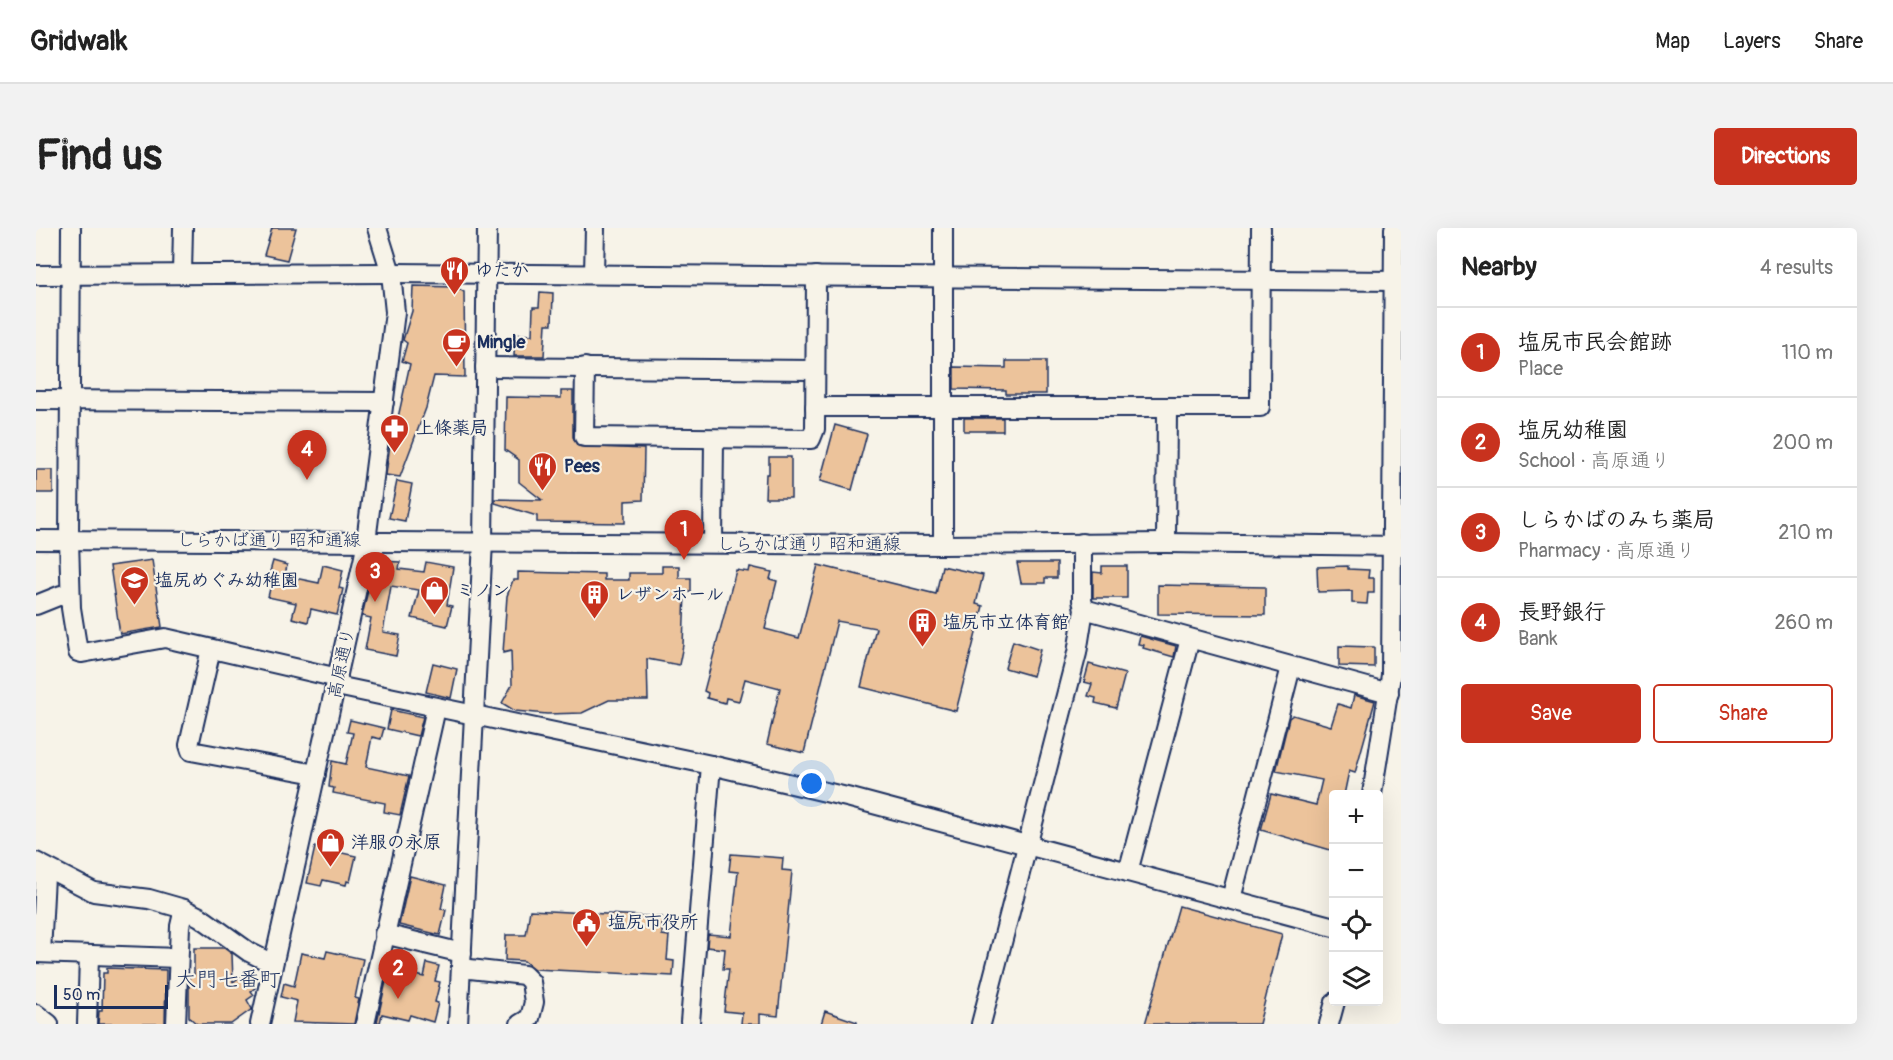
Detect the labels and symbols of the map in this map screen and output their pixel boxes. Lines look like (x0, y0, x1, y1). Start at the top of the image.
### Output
restaurant icon: ゆたか (438, 254, 470, 296)
place label: ゆたか (475, 259, 529, 282)
cafe icon: Mingle (440, 326, 472, 368)
place label: Mingle (477, 331, 527, 354)
pharmacy icon: 上條薬局 (379, 412, 411, 454)
place label: 上條薬局 (416, 417, 488, 440)
pin: 4 (288, 430, 326, 480)
restaurant icon: Pees (527, 450, 559, 492)
place label: Pees (564, 455, 601, 478)
pin: 1 (664, 510, 704, 560)
street label: しらかば通り 昭和通線 (177, 529, 361, 552)
street label: しらかば通り 昭和通線 (717, 533, 901, 556)
pin: 3 (356, 552, 394, 602)
school or university icon: 塩尻めぐみ幼稚園 (118, 564, 150, 606)
place label: 塩尻めぐみ幼稚園 (155, 569, 299, 592)
shop icon: ミノン (419, 574, 451, 616)
building icon: レザンホール (579, 578, 611, 620)
place label: ミノン (456, 579, 510, 602)
place label: レザンホール (616, 583, 724, 606)
building icon: 塩尻市立体育館 (906, 606, 938, 648)
place label: 塩尻市立体育館 (943, 611, 1069, 634)
street label: 高原通り (323, 625, 360, 701)
your location (797, 769, 826, 798)
shop icon: 洋服の永原 (314, 826, 346, 868)
place label: 洋服の永原 (351, 831, 441, 854)
public building icon: 塩尻市役所 (571, 906, 603, 948)
place label: 塩尻市役所 (608, 911, 698, 934)
pin: 2 (378, 950, 418, 999)
district label: 大門七番町 (176, 966, 281, 993)
scale bar (54, 982, 168, 1010)

